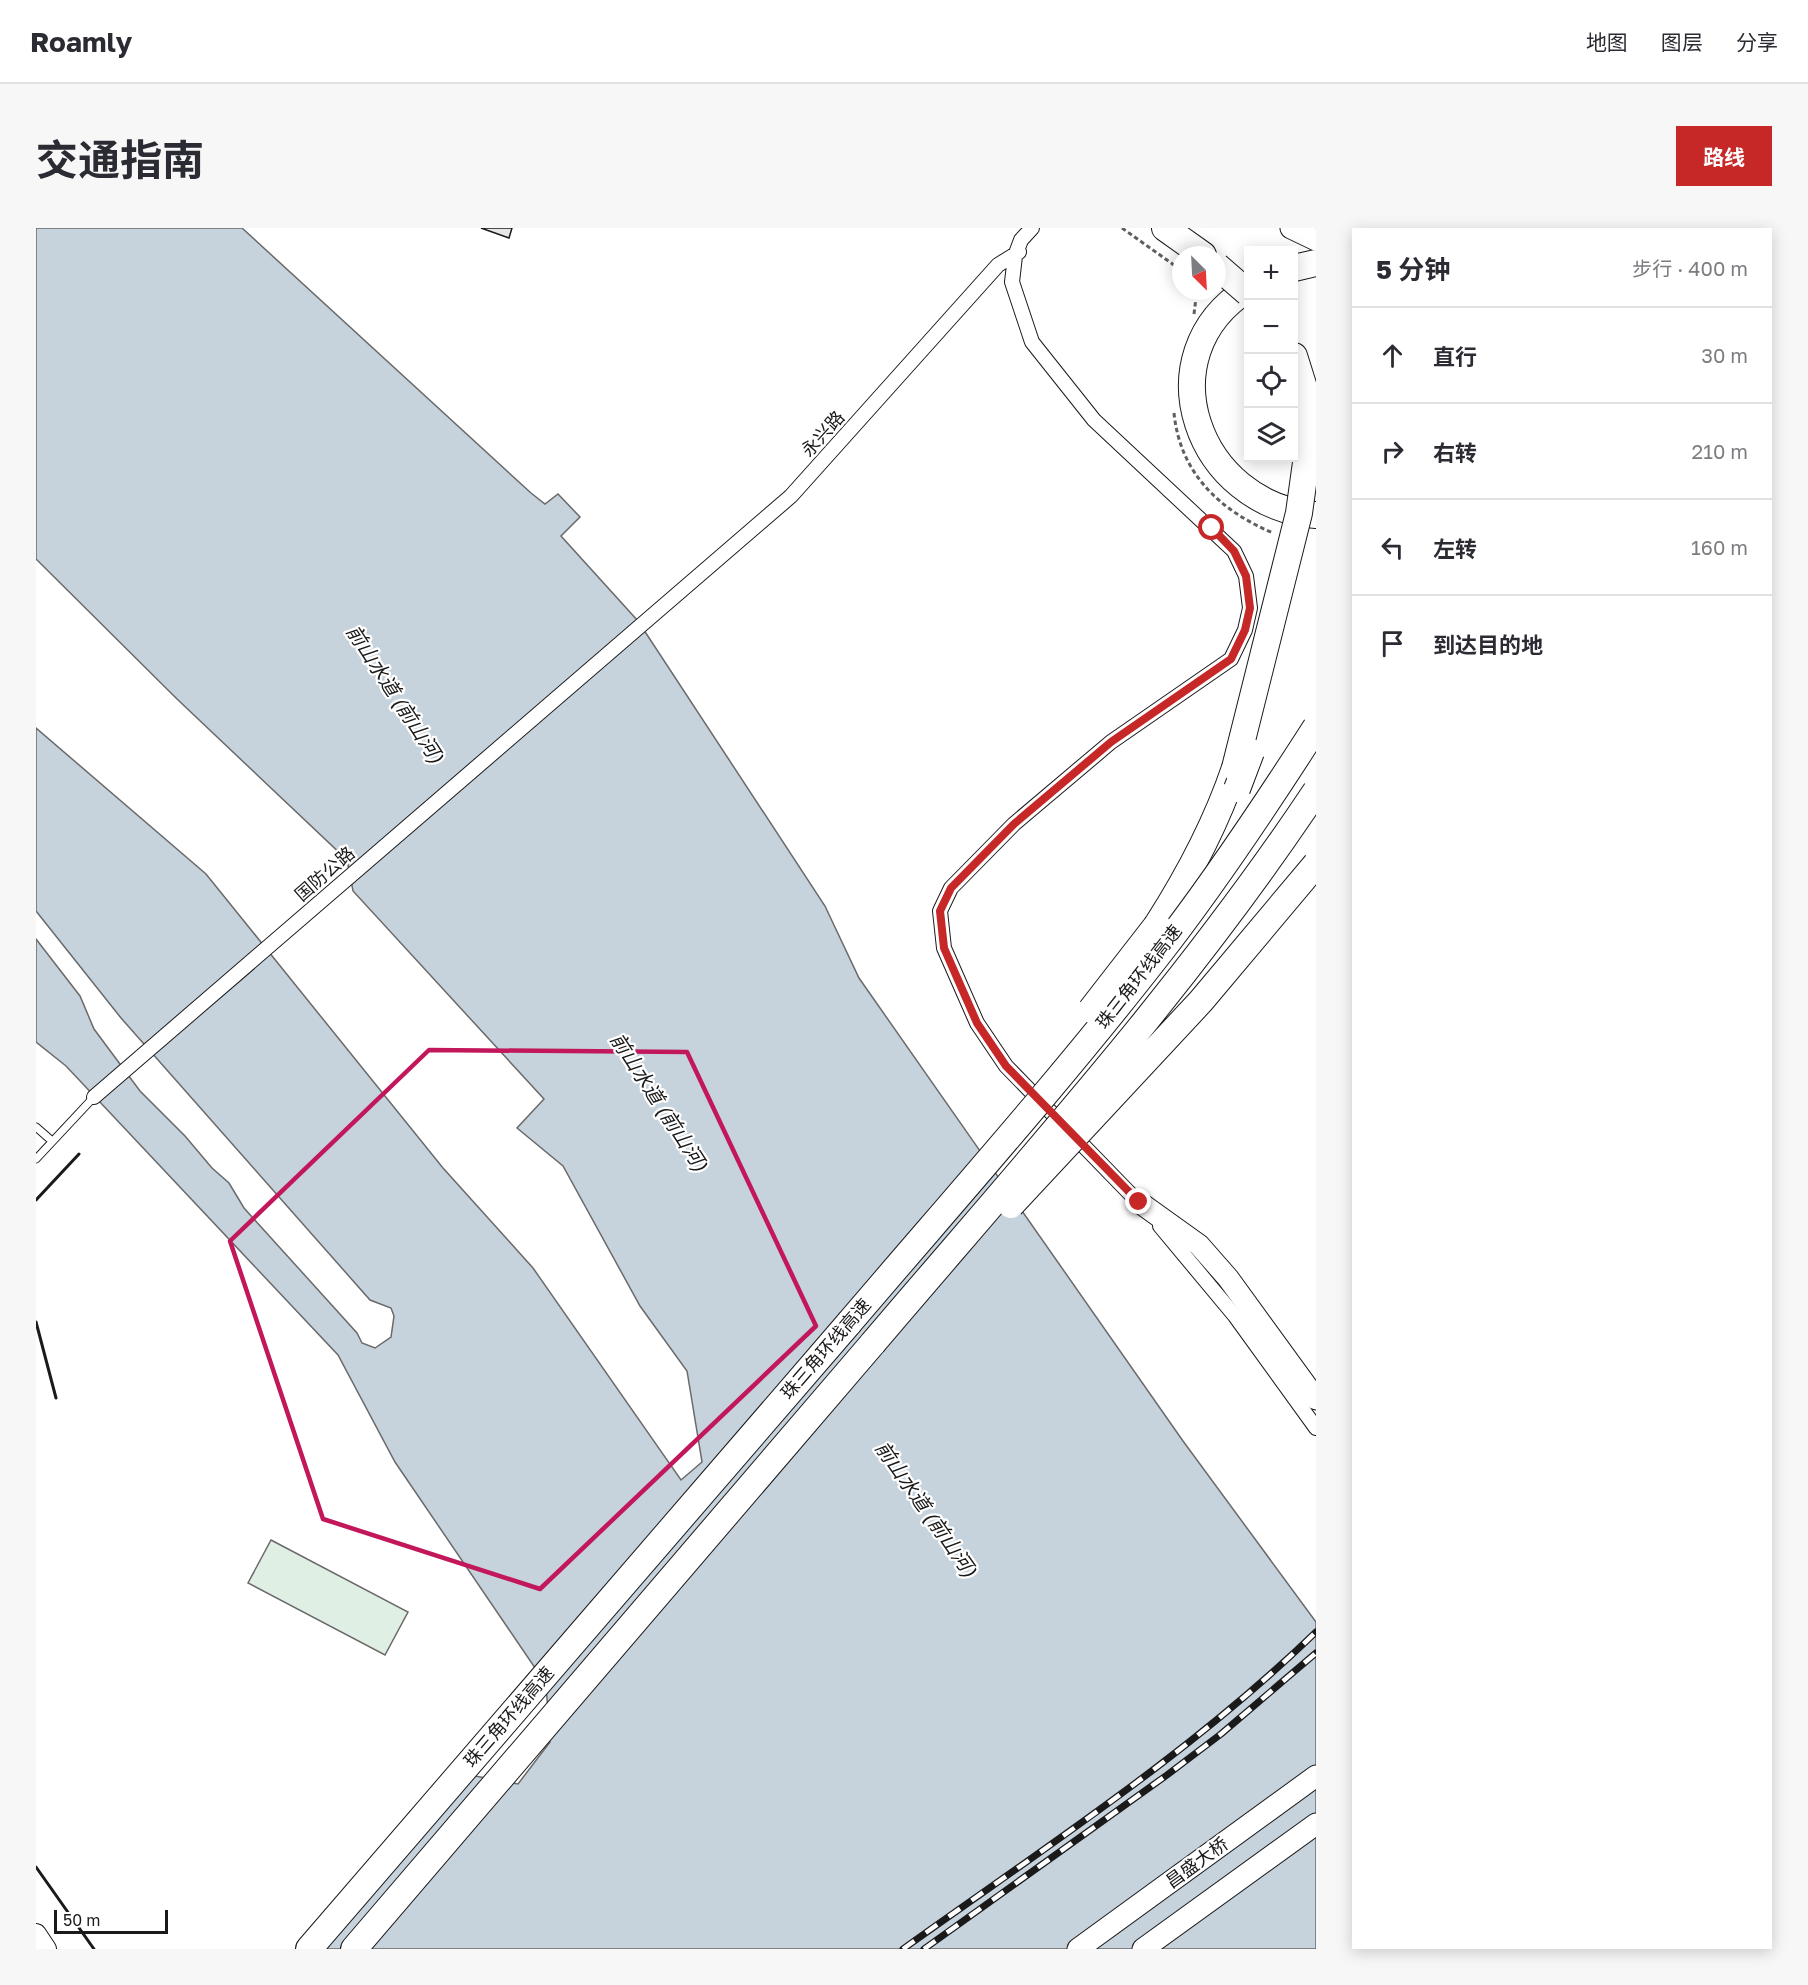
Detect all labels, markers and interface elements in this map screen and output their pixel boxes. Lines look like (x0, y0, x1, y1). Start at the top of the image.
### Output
text: Roamly (30, 25, 132, 58)
text: 地图 (1586, 29, 1628, 55)
text: 图层 (1661, 29, 1703, 55)
text: 分享 (1736, 29, 1778, 55)
button: 路线 (1676, 126, 1772, 186)
text: 交通指南 (36, 134, 204, 184)
north arrow (1172, 246, 1226, 300)
map controls (1244, 246, 1298, 462)
button: + (1244, 246, 1298, 300)
text: 5 分钟 (1376, 254, 1450, 285)
text: 步行 · 400 m (1632, 256, 1748, 280)
button: − (1244, 300, 1298, 354)
icon: ahead (1376, 339, 1409, 372)
text: 直行 (1433, 343, 1477, 370)
text: 30 m (1701, 343, 1748, 367)
button: locate (1244, 354, 1298, 408)
street label: 永兴路 (796, 406, 848, 461)
button: layers (1244, 408, 1298, 462)
icon: right (1376, 435, 1409, 468)
text: 右转 (1433, 439, 1477, 466)
text: 210 m (1692, 439, 1748, 463)
route start (1198, 514, 1224, 540)
icon: left (1376, 531, 1409, 564)
text: 左转 (1433, 535, 1477, 562)
text: 160 m (1691, 535, 1748, 559)
water label: 前山水道 (前山河) (342, 620, 450, 768)
icon: arrive (1376, 627, 1409, 660)
text: 到达目的地 (1433, 631, 1543, 658)
street label: 国防公路 (290, 841, 359, 905)
street label: 珠三角环线高速 (1091, 920, 1186, 1033)
water label: 前山水道 (前山河) (606, 1028, 714, 1176)
route end (1125, 1188, 1151, 1214)
street label: 珠三角环线高速 (776, 1294, 875, 1403)
water label: 前山水道 (前山河) (871, 1436, 983, 1581)
street label: 珠三角环线高速 (459, 1662, 558, 1771)
street label: 昌盛大桥 (1161, 1832, 1232, 1892)
scale bar (54, 1907, 168, 1934)
text: 50 m (63, 1910, 100, 1930)

